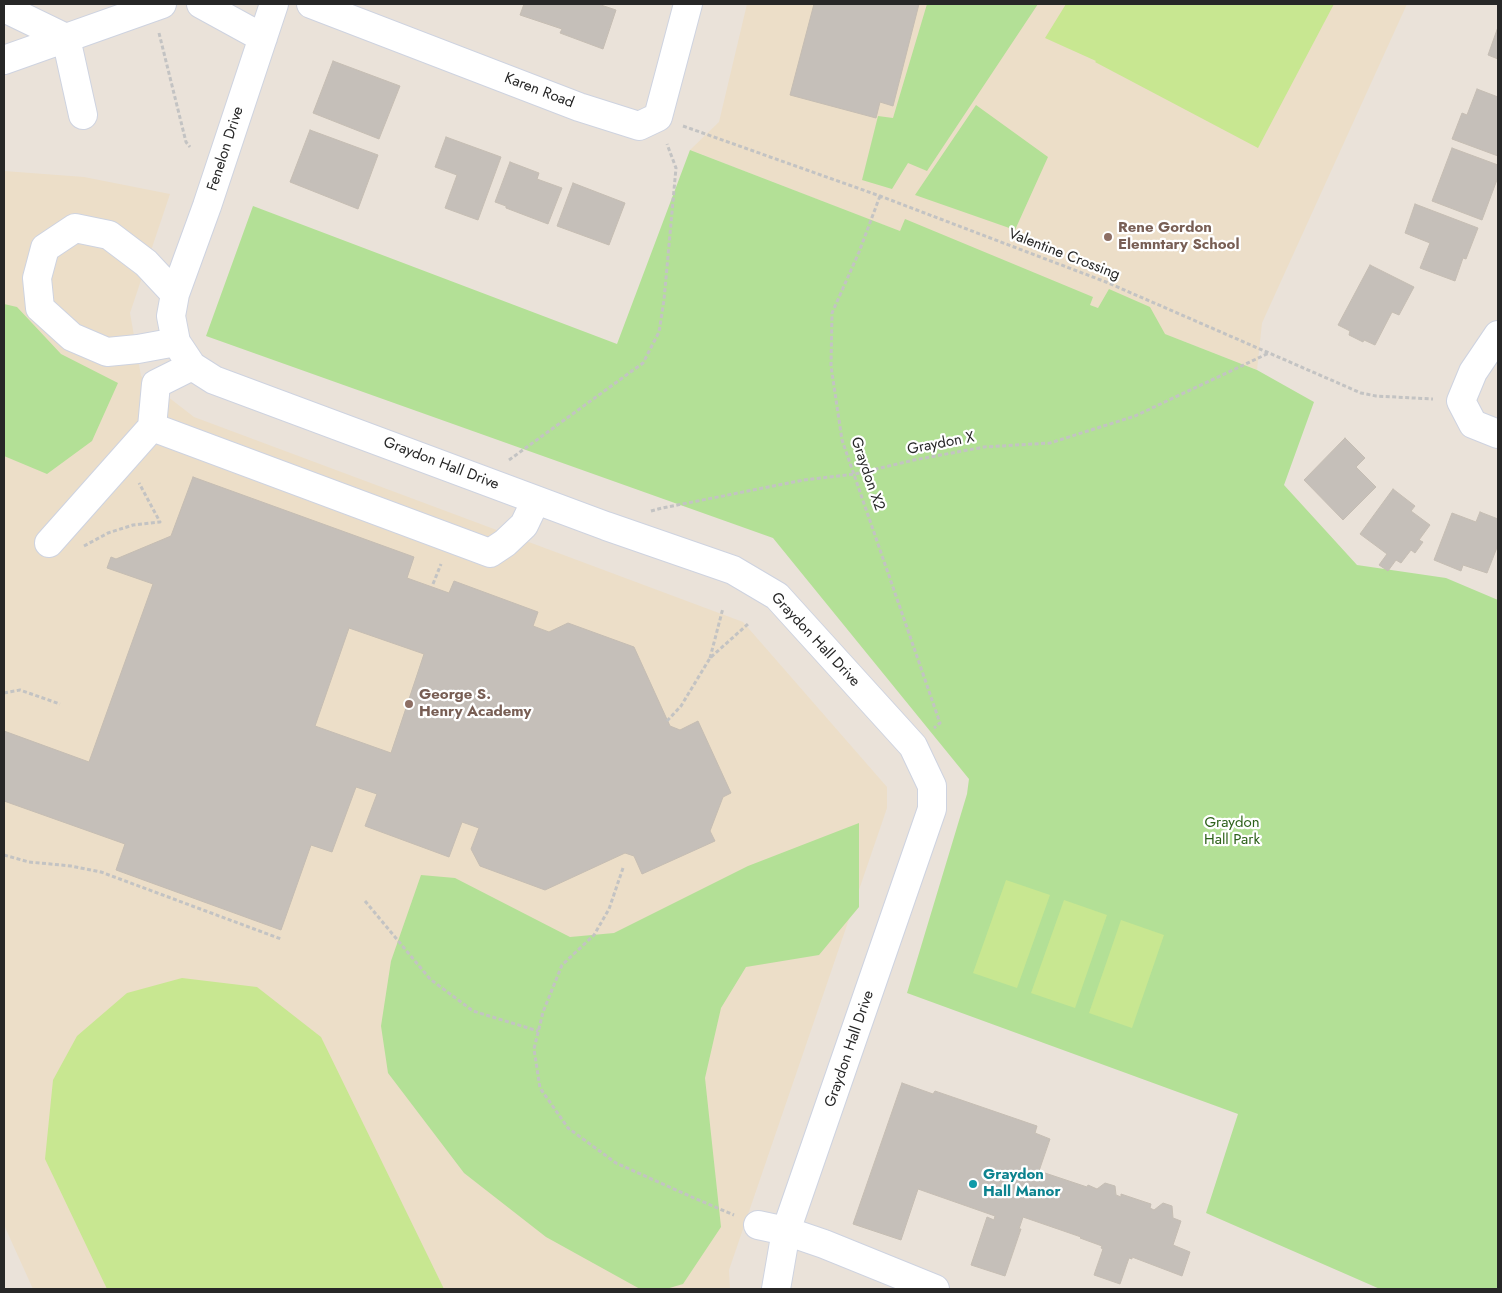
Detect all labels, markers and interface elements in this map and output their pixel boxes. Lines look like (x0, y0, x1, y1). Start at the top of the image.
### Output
street label: Karen Road (502, 70, 576, 112)
street label: Fenelon Drive (204, 104, 248, 194)
place label: Rene Gordon Elemntary School (1118, 219, 1239, 254)
street label: Valentine Crossing (1006, 225, 1122, 285)
marker: Rene Gordon Elemntary School (1102, 231, 1114, 243)
street label: Graydon X (906, 429, 976, 459)
street label: Graydon Hall Drive (381, 434, 501, 494)
street label: Graydon X2 (846, 435, 888, 513)
street label: Graydon Hall Drive (767, 589, 863, 691)
place label: George S. Henry Academy (419, 686, 531, 721)
marker: George S. Henry Academy (403, 698, 415, 710)
park label: Graydon Hall Park (1204, 814, 1260, 849)
street label: Graydon Hall Drive (822, 988, 878, 1110)
place label: Graydon Hall Manor (983, 1166, 1061, 1201)
marker: Graydon Hall Manor (967, 1178, 979, 1190)

